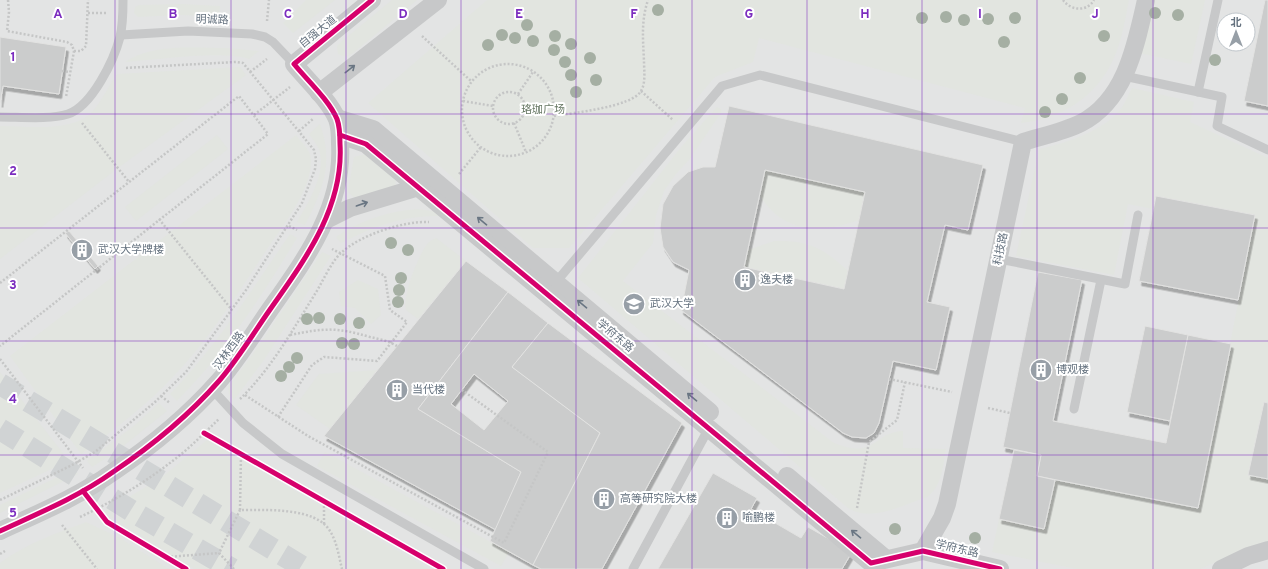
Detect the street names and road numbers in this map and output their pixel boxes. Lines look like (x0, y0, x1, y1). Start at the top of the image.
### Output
street label: 明诚路 (195, 12, 229, 28)
street label: 自强大道 (296, 13, 340, 51)
street label: 科技路 (991, 231, 1011, 267)
street label: 学府东路 (594, 316, 636, 356)
street label: 汉林西路 (210, 329, 248, 373)
street label: 学府东路 (934, 537, 980, 561)

